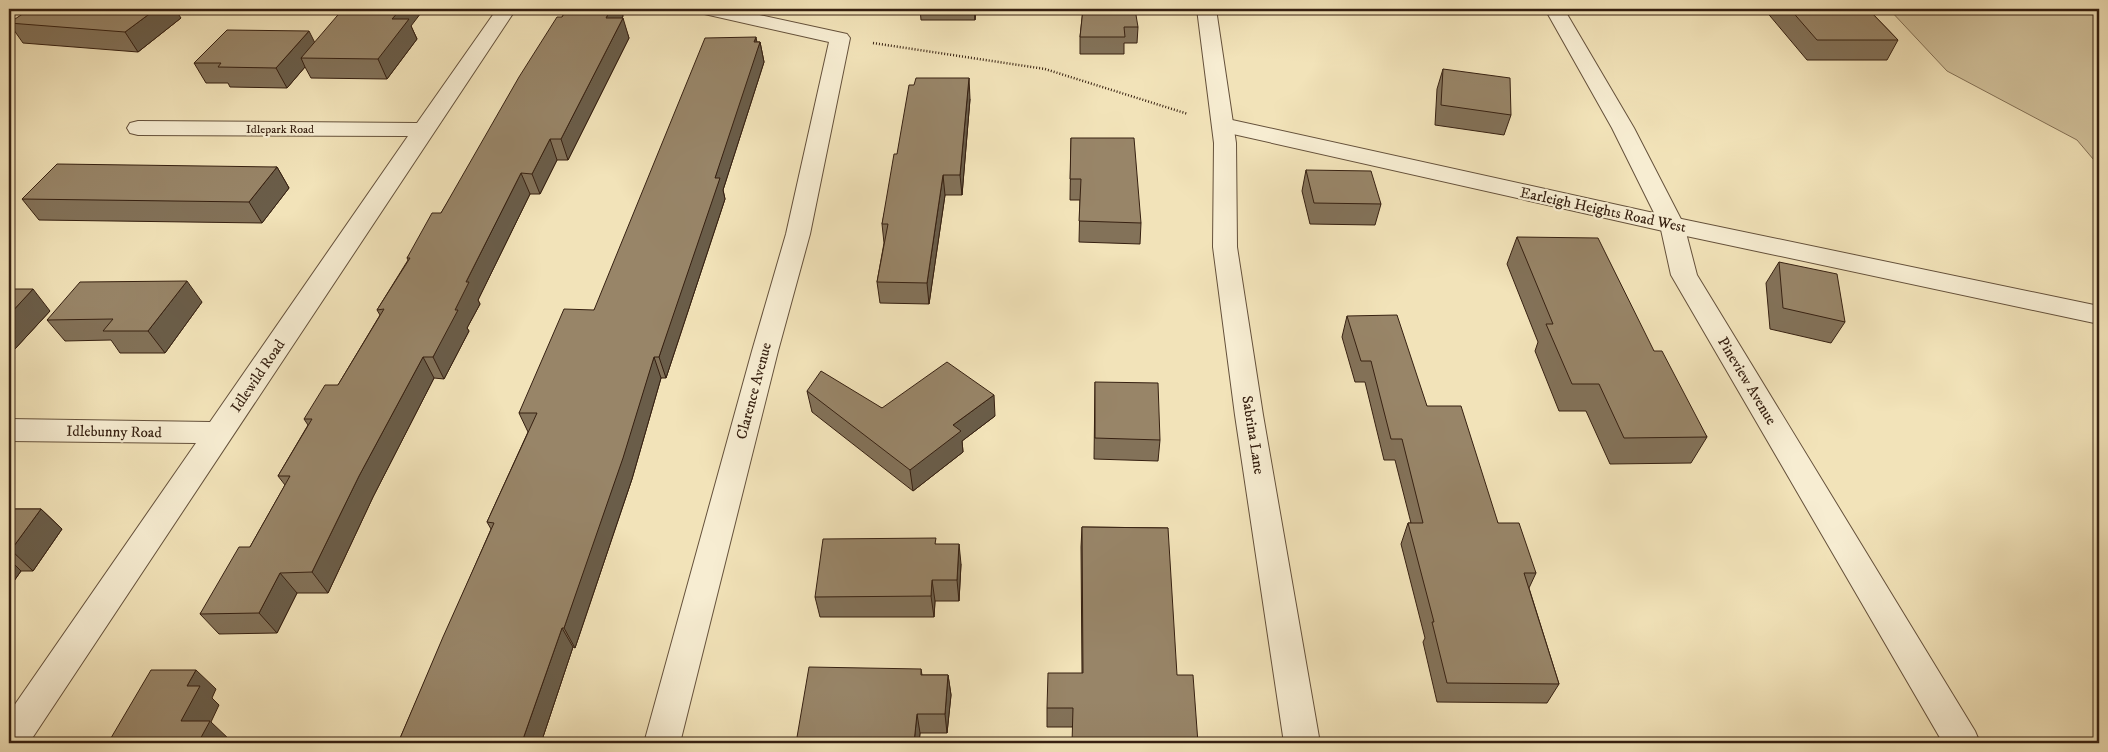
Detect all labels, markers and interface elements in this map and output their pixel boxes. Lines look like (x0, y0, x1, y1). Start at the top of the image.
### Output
street label: Idlepark Road (246, 122, 314, 137)
street label: Earleigh Heights Road West (1518, 183, 1688, 237)
street label: Pineview Avenue (1713, 334, 1781, 428)
street label: Idlewild Road (227, 336, 290, 416)
street label: Clarence Avenue (732, 340, 776, 442)
street label: Sabrina Lane (1237, 394, 1269, 476)
street label: Idlebunny Road (66, 422, 162, 442)

